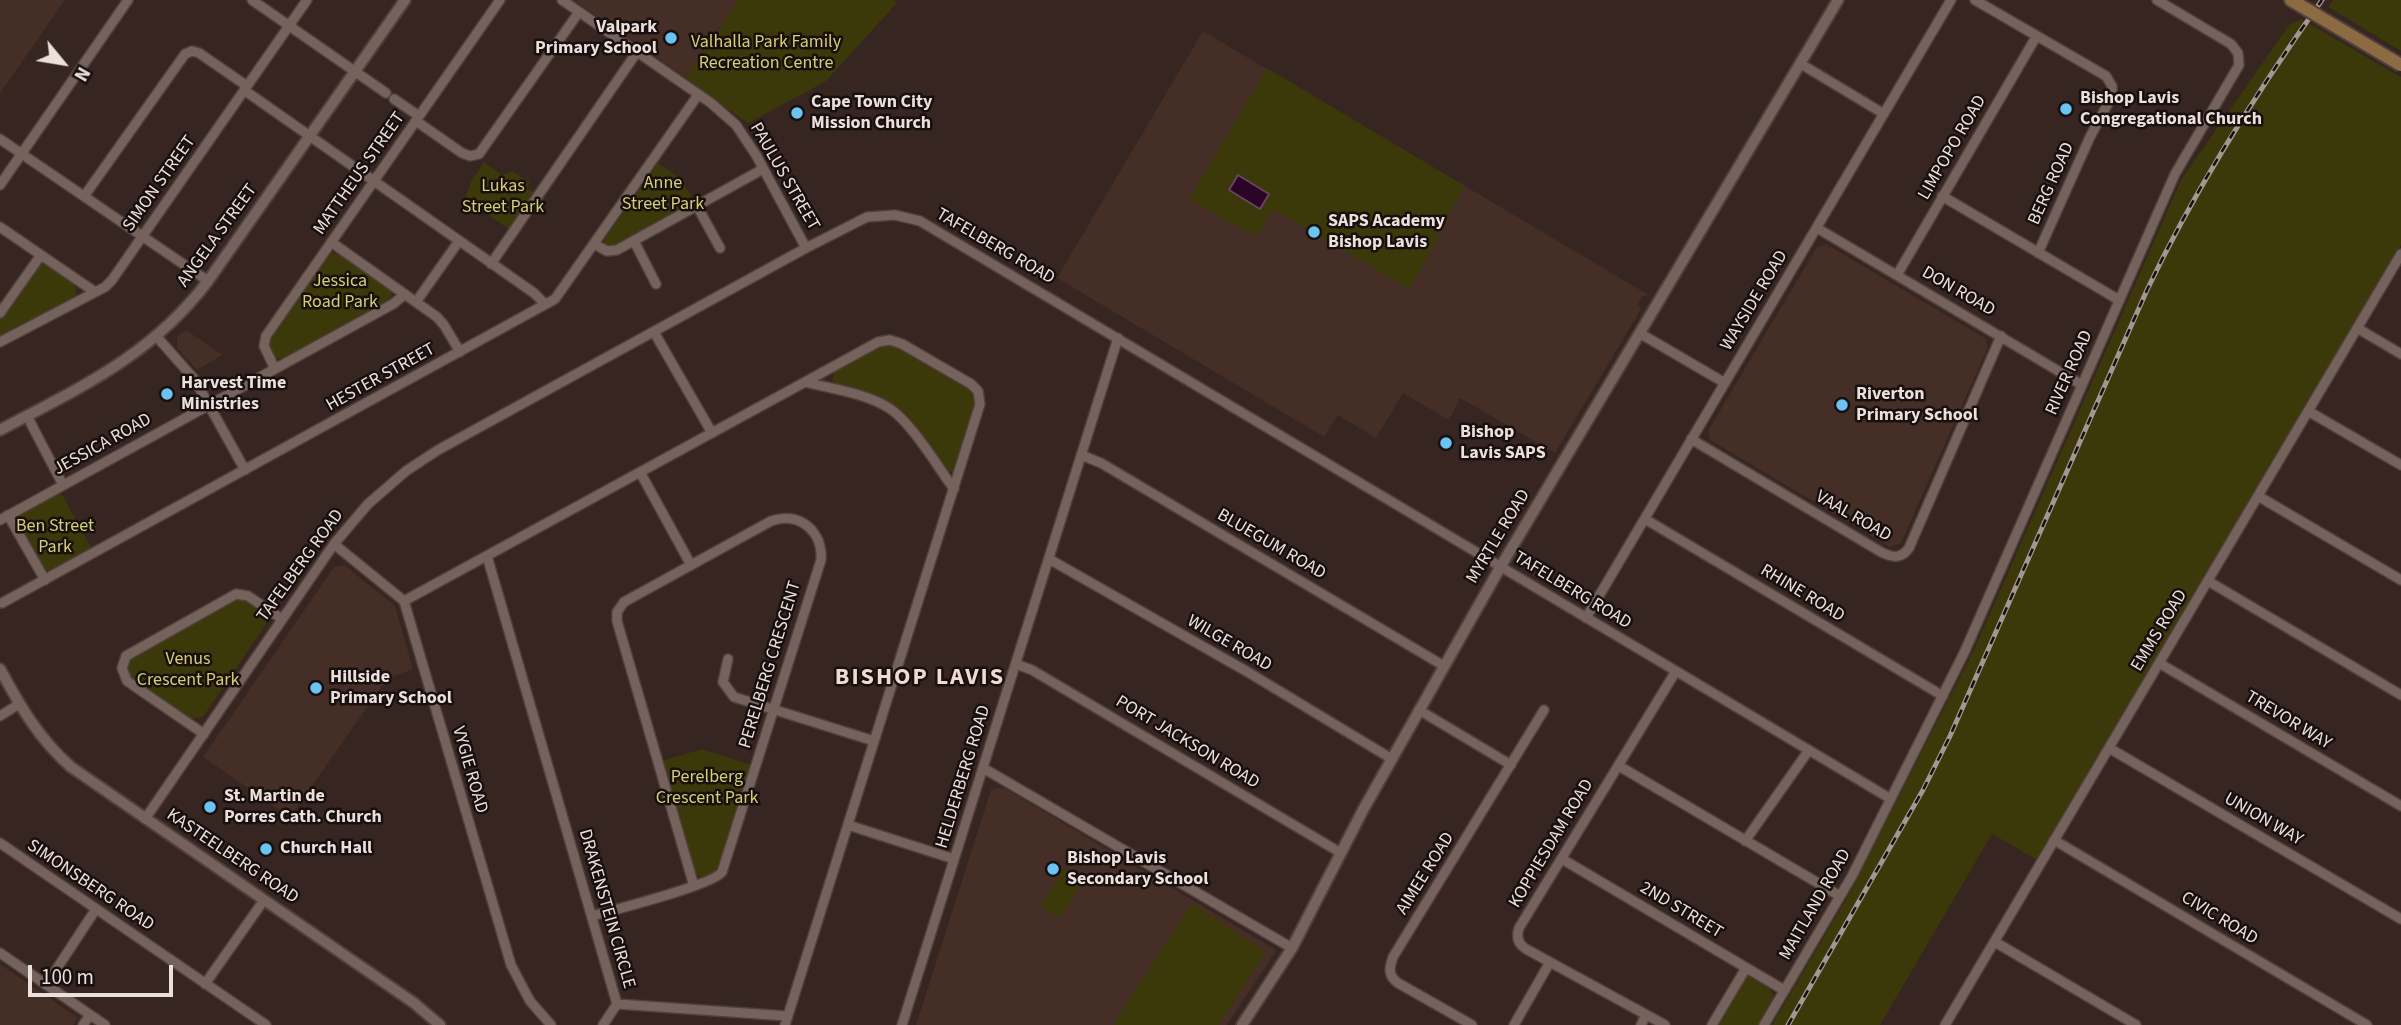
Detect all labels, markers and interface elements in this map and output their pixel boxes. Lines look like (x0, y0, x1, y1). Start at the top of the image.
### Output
place label: Valpark Primary School (535, 17, 657, 60)
north arrow (28, 28, 98, 98)
marker: Valpark Primary School (663, 30, 679, 46)
park label: Valhalla Park Family Recreation Centre (691, 32, 841, 74)
text: N (67, 62, 96, 86)
place label: Bishop Lavis Congregational Church (2080, 88, 2262, 130)
place label: Cape Town City Mission Church (811, 92, 932, 134)
street label: LIMPOPO ROAD (1914, 92, 1992, 204)
marker: Bishop Lavis Congregational Church (2058, 101, 2074, 117)
marker: Cape Town City Mission Church (789, 105, 805, 121)
street label: MATTHEUS STREET (310, 109, 410, 239)
street label: PAULUS STREET (744, 119, 824, 235)
street label: SIMON STREET (119, 132, 201, 236)
street label: BERG ROAD (2024, 139, 2080, 229)
park label: Anne Street Park (622, 173, 704, 216)
park label: Lukas Street Park (462, 176, 544, 218)
street label: ANGELA STREET (173, 180, 263, 292)
street label: TAFELBERG ROAD (932, 204, 1058, 290)
place label: SAPS Academy Bishop Lavis (1328, 211, 1445, 254)
marker: SAPS Academy Bishop Lavis (1306, 224, 1322, 240)
street label: WAYSIDE ROAD (1717, 247, 1793, 355)
street label: DON ROAD (1917, 262, 1999, 322)
park label: Jessica Road Park (302, 271, 378, 314)
street label: RIVER ROAD (2042, 327, 2098, 419)
street label: HESTER STREET (323, 339, 439, 417)
place label: Harvest Time Ministries (181, 373, 286, 416)
place label: Riverton Primary School (1856, 384, 1978, 426)
marker: Harvest Time Ministries (159, 386, 175, 402)
marker: Riverton Primary School (1834, 397, 1850, 413)
street label: JESSICA ROAD (50, 409, 156, 481)
place label: Bishop Lavis SAPS (1460, 422, 1546, 464)
marker: Bishop Lavis SAPS (1438, 435, 1454, 451)
street label: MYRTLE ROAD (1462, 486, 1536, 588)
street label: VAAL ROAD (1811, 487, 1895, 547)
street label: BLUEGUM ROAD (1213, 505, 1329, 585)
street label: TAFELBERG ROAD (253, 506, 349, 626)
park label: Ben Street Park (16, 516, 94, 558)
street label: TAFELBERG ROAD (1509, 547, 1635, 635)
street label: RHINE ROAD (1756, 560, 1848, 628)
street label: PERELBERG CRESCENT (735, 579, 807, 751)
street label: EMMS ROAD (2127, 586, 2193, 676)
street label: WILGE ROAD (1183, 611, 1275, 677)
park label: Venus Crescent Park (137, 649, 239, 692)
district label: BISHOP LAVIS (836, 665, 1004, 693)
place label: Hillside Primary School (330, 667, 452, 710)
marker: Hillside Primary School (308, 680, 324, 696)
street label: TREVOR WAY (2241, 687, 2335, 755)
street label: PORT JACKSON ROAD (1111, 692, 1263, 794)
street label: HELDERBERG ROAD (932, 703, 996, 851)
street label: VYGIE ROAD (446, 724, 492, 816)
park label: Perelberg Crescent Park (656, 767, 758, 810)
street label: KOPPIESDAM ROAD (1505, 776, 1599, 912)
place label: St. Martin de Porres Cath. Church (224, 786, 382, 828)
street label: UNION WAY (2220, 789, 2306, 851)
marker: St. Martin de Porres Cath. Church (202, 799, 218, 815)
street label: KASTEELBERG ROAD (162, 805, 302, 909)
street label: DRAKENSTEIN CIRCLE (573, 827, 639, 991)
street label: AIMEE ROAD (1392, 829, 1460, 919)
street label: SIMONSBERG ROAD (22, 836, 158, 936)
place label: Church Hall (280, 838, 372, 860)
marker: Church Hall (258, 841, 274, 857)
street label: MAITLAND ROAD (1775, 845, 1857, 965)
place label: Bishop Lavis Secondary School (1067, 848, 1208, 890)
marker: Bishop Lavis Secondary School (1045, 861, 1061, 877)
street label: 2ND STREET (1636, 878, 1726, 944)
street label: CIVIC ROAD (2177, 888, 2261, 950)
scale bar (32, 951, 177, 995)
text: 100 m (41, 962, 94, 992)

